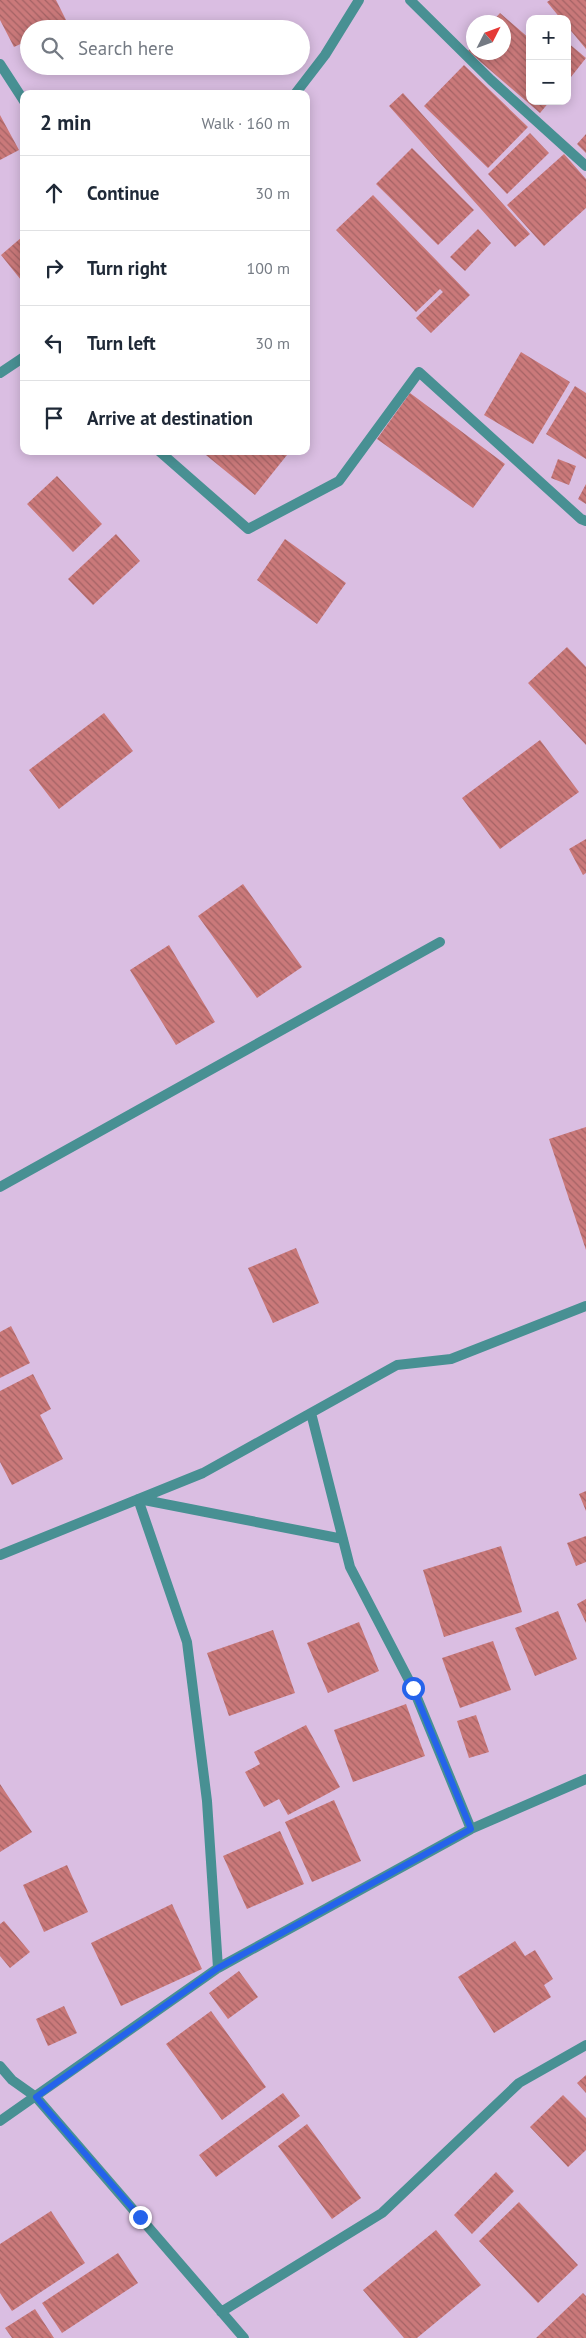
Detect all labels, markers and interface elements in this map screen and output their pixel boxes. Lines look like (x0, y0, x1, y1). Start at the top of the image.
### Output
north arrow (466, 15, 511, 60)
map controls (526, 15, 571, 105)
button: + (526, 15, 571, 60)
search box (20, 20, 310, 75)
icon: search (38, 34, 66, 62)
text: Search here (78, 36, 174, 60)
button: − (526, 60, 571, 105)
text: 2 min (40, 109, 91, 136)
text: Walk · 160 m (201, 113, 290, 133)
icon: ahead (40, 179, 68, 207)
text: Continue (87, 181, 159, 205)
text: 30 m (255, 183, 290, 203)
icon: right (40, 254, 68, 282)
text: Turn right (87, 256, 167, 280)
text: 100 m (247, 258, 290, 278)
icon: left (40, 329, 68, 357)
text: Turn left (87, 331, 156, 355)
text: 30 m (255, 333, 290, 353)
icon: arrive (40, 404, 68, 432)
text: Arrive at destination (87, 406, 253, 430)
route start (402, 1677, 425, 1700)
route end (129, 2206, 152, 2229)

